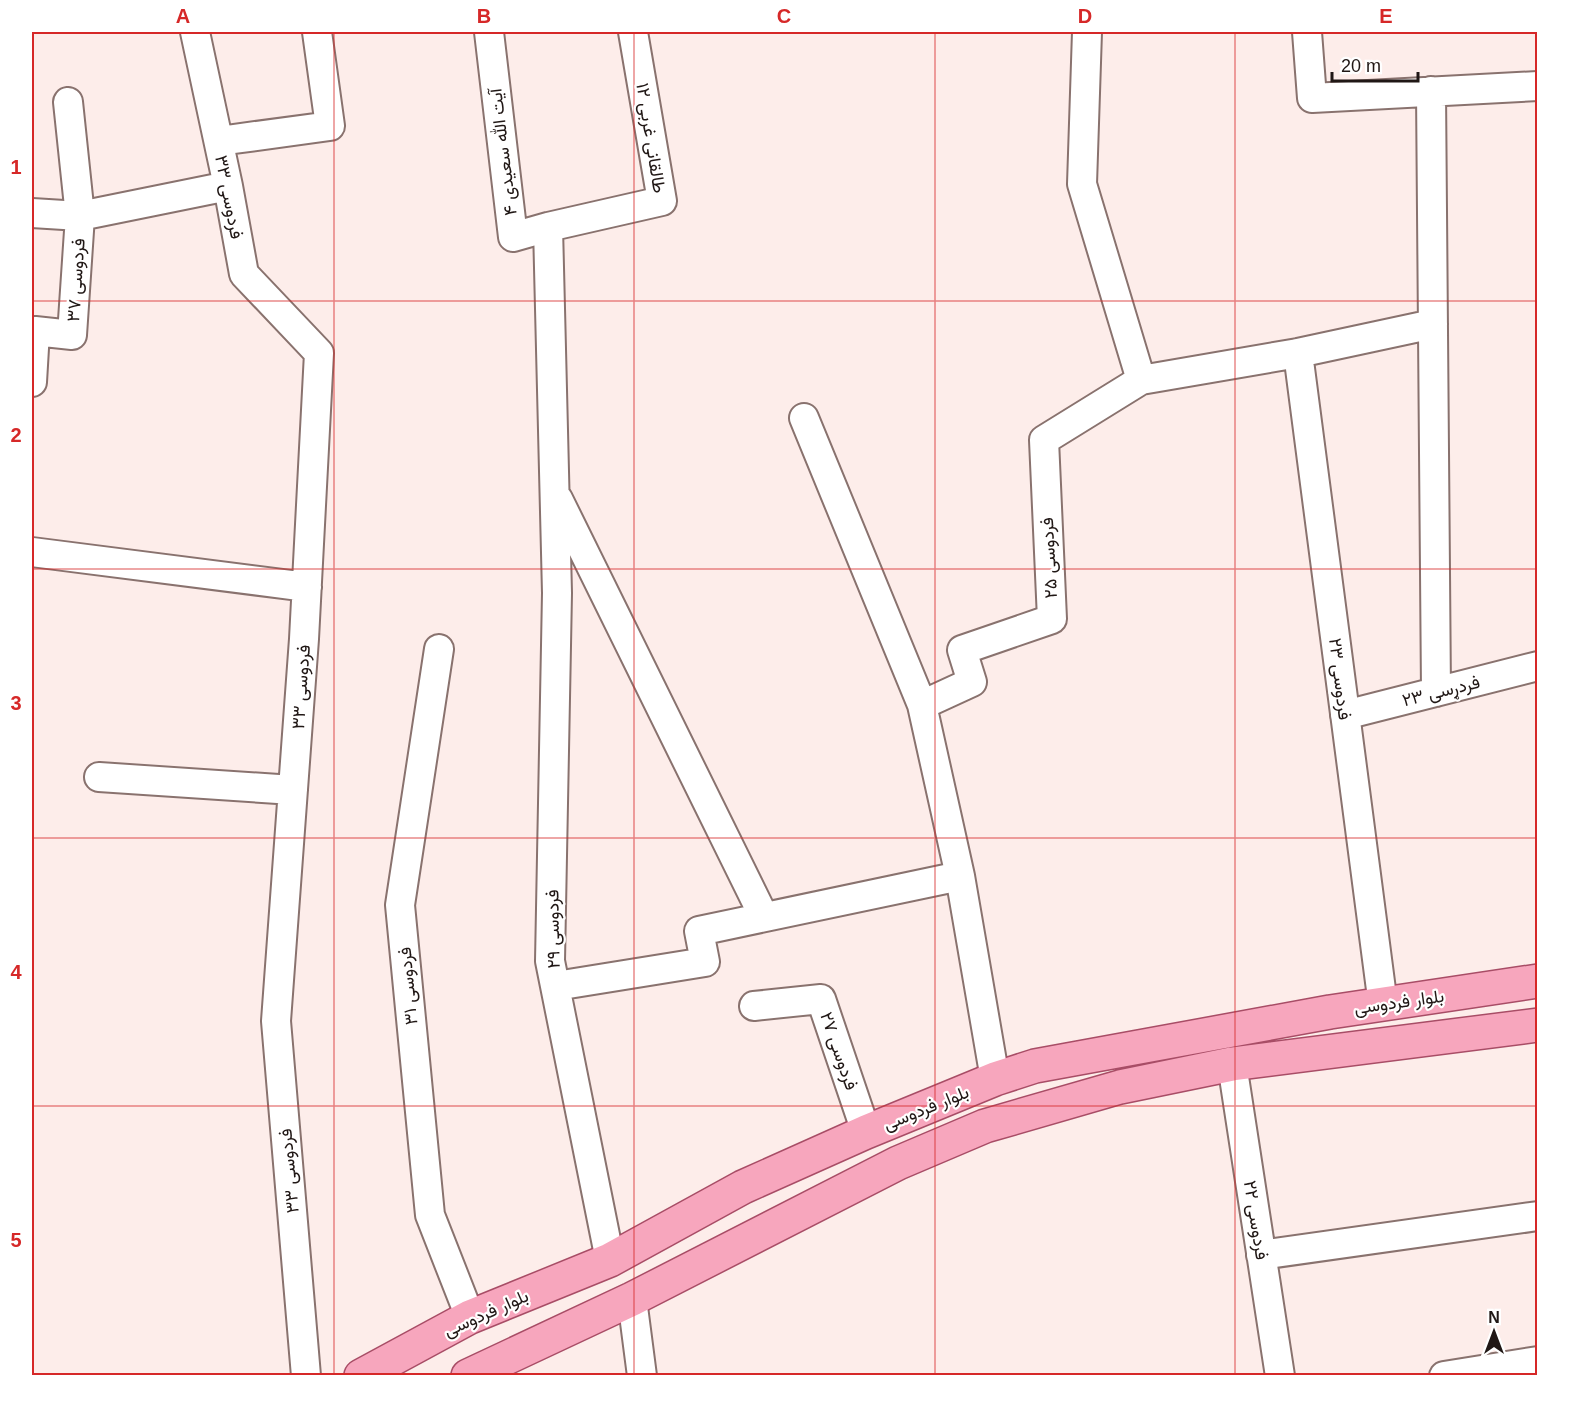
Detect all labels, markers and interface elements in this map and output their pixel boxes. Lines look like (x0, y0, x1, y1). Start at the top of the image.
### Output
text: A (176, 5, 190, 27)
text: B (477, 5, 491, 27)
text: C (777, 5, 791, 27)
text: D (1078, 5, 1092, 27)
text: E (1379, 5, 1393, 27)
scale bar (1332, 45, 1418, 83)
text: 20 m (1341, 56, 1381, 76)
street label: طالقانی غربی ۱۲ (631, 81, 670, 195)
street label: آیت الله سعیدی ۴ (484, 85, 522, 217)
street label: فردوسی ۳۳ (210, 153, 247, 241)
text: 1 (10, 156, 22, 178)
street label: فردوسی ۳۷ (63, 238, 90, 323)
text: 2 (10, 424, 22, 446)
street label: فردوسی ۲۵ (1037, 517, 1062, 599)
street label: فردوسی ۲۳ (1324, 637, 1355, 721)
street label: فردوسی ۳۳ (288, 644, 315, 730)
street label: فردړسی ۲۳ (1400, 672, 1482, 712)
text: 3 (10, 692, 22, 714)
street label: فردوسی ۲۹ (542, 889, 565, 969)
street label: فردوسی ۳۱ (395, 946, 422, 1026)
text: 4 (10, 961, 22, 983)
street label: بلوار فردوسی (1353, 986, 1445, 1019)
street label: فردوسی ۲۷ (815, 1009, 862, 1093)
street label: بلوار فردوسی (880, 1082, 972, 1135)
street label: فردوسی ۳۳ (275, 1128, 304, 1214)
street label: فردوسی ۲۲ (1239, 1179, 1272, 1261)
text: 5 (10, 1229, 22, 1251)
street label: بلوار فردوسی (441, 1285, 532, 1341)
north arrow (1464, 1302, 1524, 1362)
text: N (1488, 1309, 1500, 1326)

